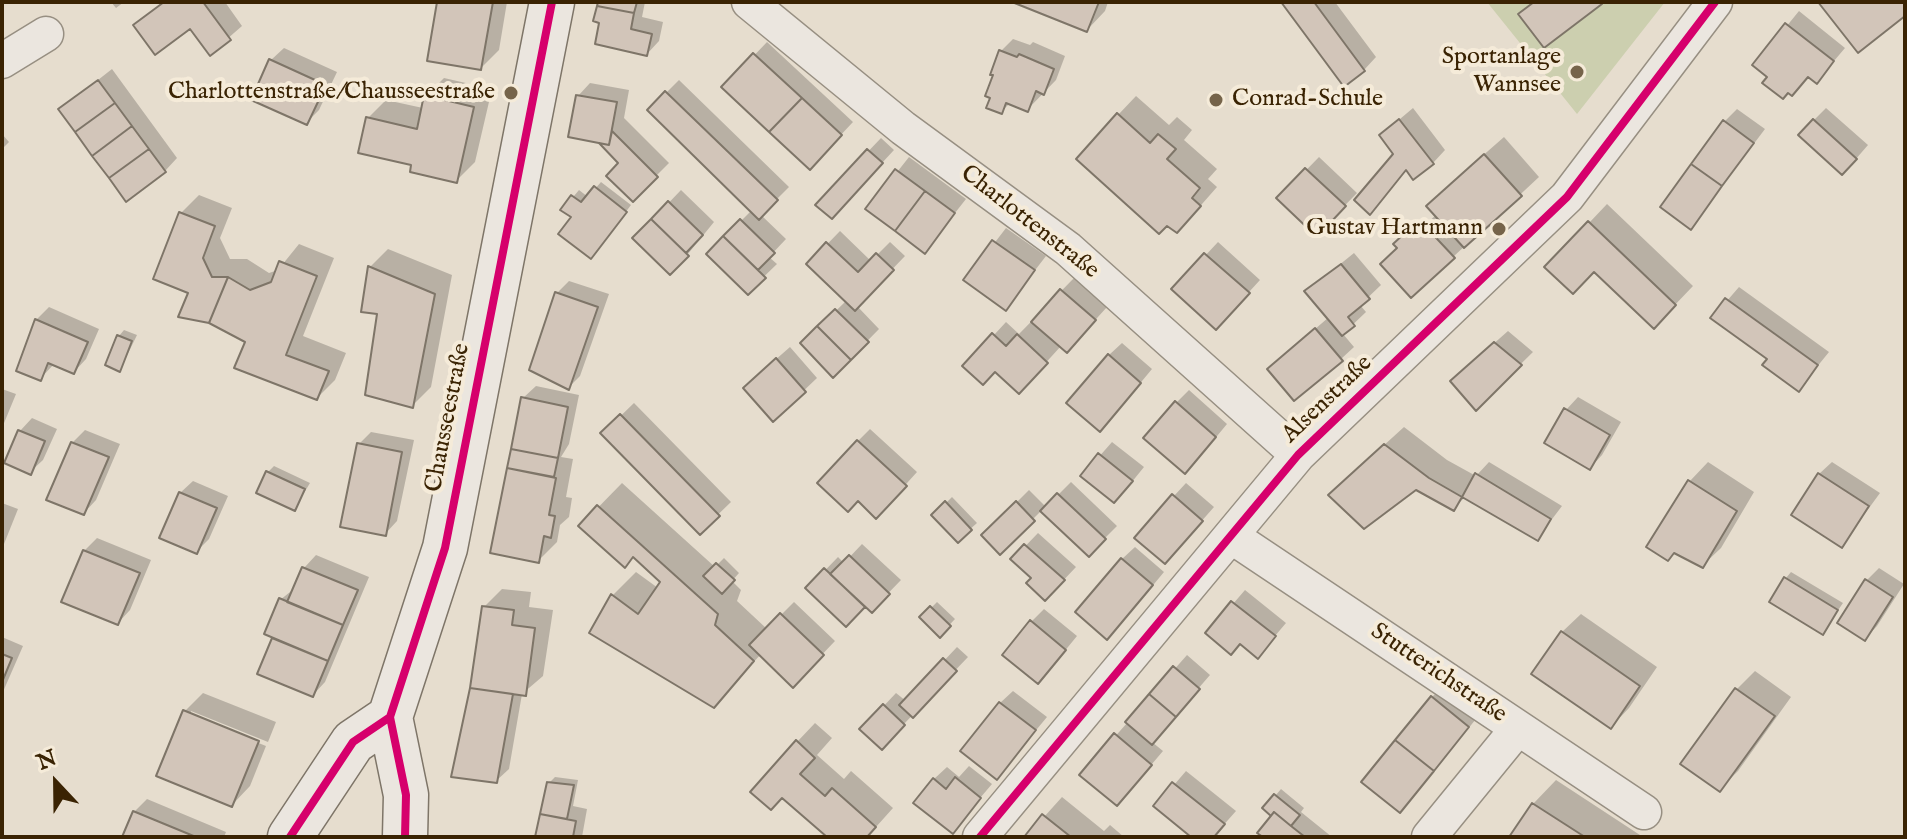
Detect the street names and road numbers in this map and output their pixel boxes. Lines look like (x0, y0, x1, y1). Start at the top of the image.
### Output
street label: Charlottenstraße (954, 160, 1104, 286)
street label: Chausseestraße (420, 341, 478, 495)
street label: Alsenstraße (1277, 350, 1379, 450)
street label: Stutterichstraße (1364, 618, 1512, 730)

